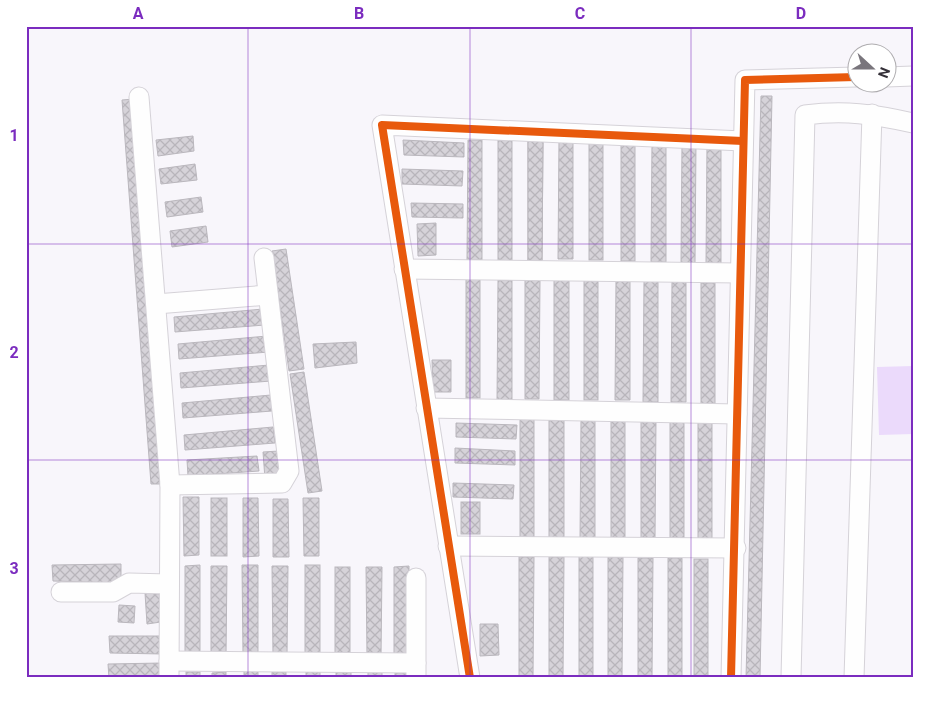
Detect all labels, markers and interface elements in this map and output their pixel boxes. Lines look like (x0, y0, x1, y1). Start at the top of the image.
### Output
text: A (133, 4, 144, 23)
text: B (354, 4, 364, 23)
text: C (575, 4, 585, 23)
text: D (796, 4, 806, 23)
north arrow (846, 42, 896, 92)
text: N (875, 65, 893, 80)
text: 1 (9, 126, 19, 145)
text: 2 (9, 343, 19, 362)
text: 3 (9, 559, 19, 578)

